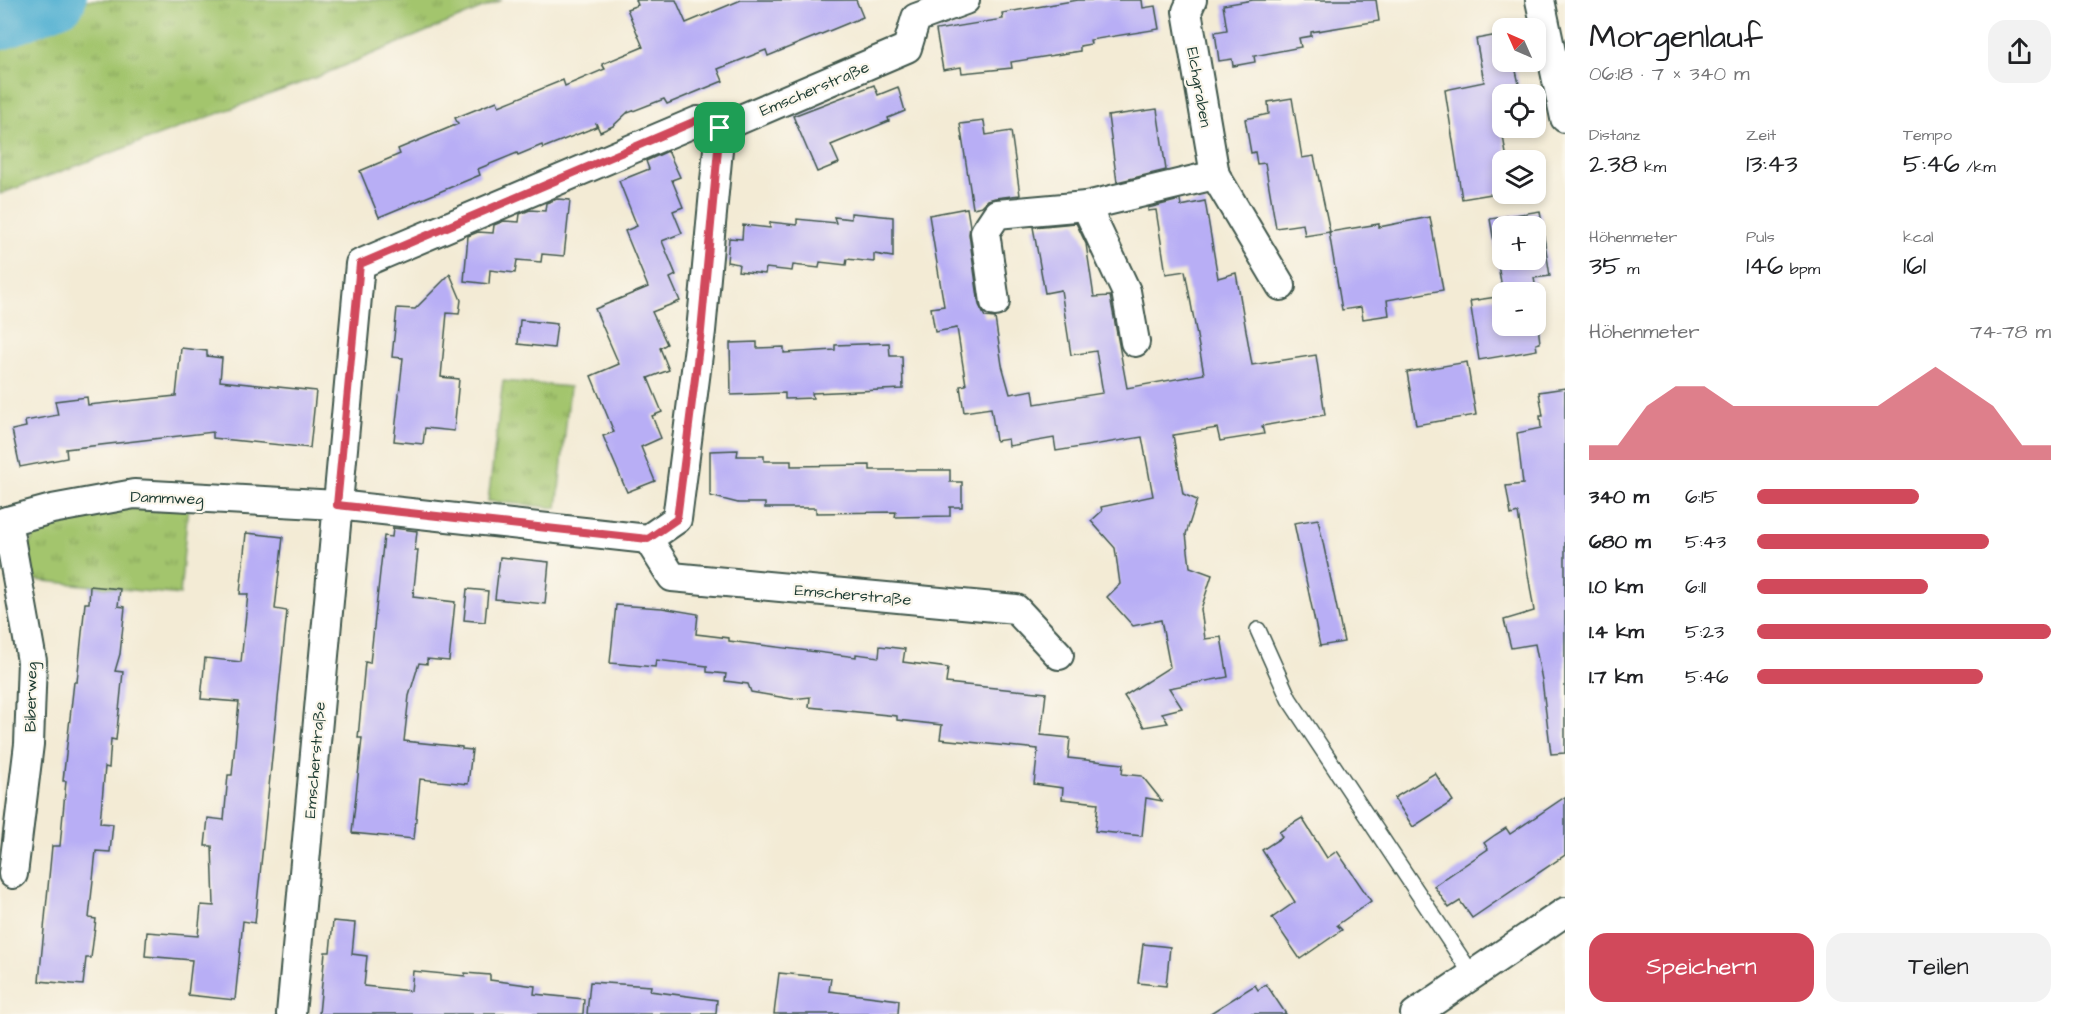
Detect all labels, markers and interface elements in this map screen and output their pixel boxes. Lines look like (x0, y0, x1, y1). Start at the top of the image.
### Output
text: Morgenlauf (1589, 14, 1763, 60)
north arrow (1492, 18, 1546, 72)
map controls (1492, 18, 1546, 336)
button: share (1988, 20, 2051, 83)
street label: Elchgraben (1180, 45, 1217, 129)
street label: Emscherstraße (756, 56, 873, 122)
text: 06:18 · 7 × 340 m (1589, 60, 1750, 88)
button: locate (1492, 84, 1546, 138)
pin (694, 102, 745, 153)
icon: arrive (703, 111, 736, 144)
text: Distanz (1589, 124, 1640, 146)
text: Zeit (1746, 124, 1776, 146)
text: Tempo (1903, 124, 1952, 146)
text: 2.38 (1589, 146, 1638, 182)
text: 13:43 (1746, 146, 1798, 182)
text: 5:46 (1903, 146, 1960, 182)
button: layers (1492, 150, 1546, 204)
text: km (1638, 156, 1666, 178)
text: /km (1960, 156, 1996, 178)
button: + (1492, 216, 1546, 270)
text: Höhenmeter (1589, 226, 1677, 248)
text: Puls (1746, 226, 1775, 248)
text: kcal (1903, 226, 1934, 248)
text: 35 (1589, 248, 1621, 284)
text: 146 (1746, 248, 1783, 284)
text: 161 (1903, 248, 1926, 284)
text: m (1621, 258, 1640, 280)
text: bpm (1783, 258, 1820, 280)
button: − (1492, 282, 1546, 336)
text: Höhenmeter (1589, 318, 1699, 346)
text: 74–78 m (1970, 318, 2051, 346)
text: 340 m (1589, 483, 1649, 511)
text: 6:15 (1685, 483, 1718, 511)
street label: Dammweg (130, 486, 204, 511)
text: 680 m (1589, 528, 1651, 556)
text: 5:43 (1685, 528, 1726, 556)
text: 1.0 km (1589, 573, 1643, 601)
text: 6:11 (1685, 573, 1706, 601)
street label: Emscherstraße (794, 579, 912, 611)
text: 1.4 km (1589, 618, 1644, 646)
text: 5:23 (1685, 618, 1724, 646)
street label: Biberweg (19, 662, 44, 732)
text: 1.7 km (1589, 663, 1643, 691)
text: 5:46 (1685, 663, 1729, 691)
street label: Emscherstraße (299, 701, 331, 819)
button: Speichern (1589, 933, 1814, 1002)
button: Teilen (1826, 933, 2051, 1002)

